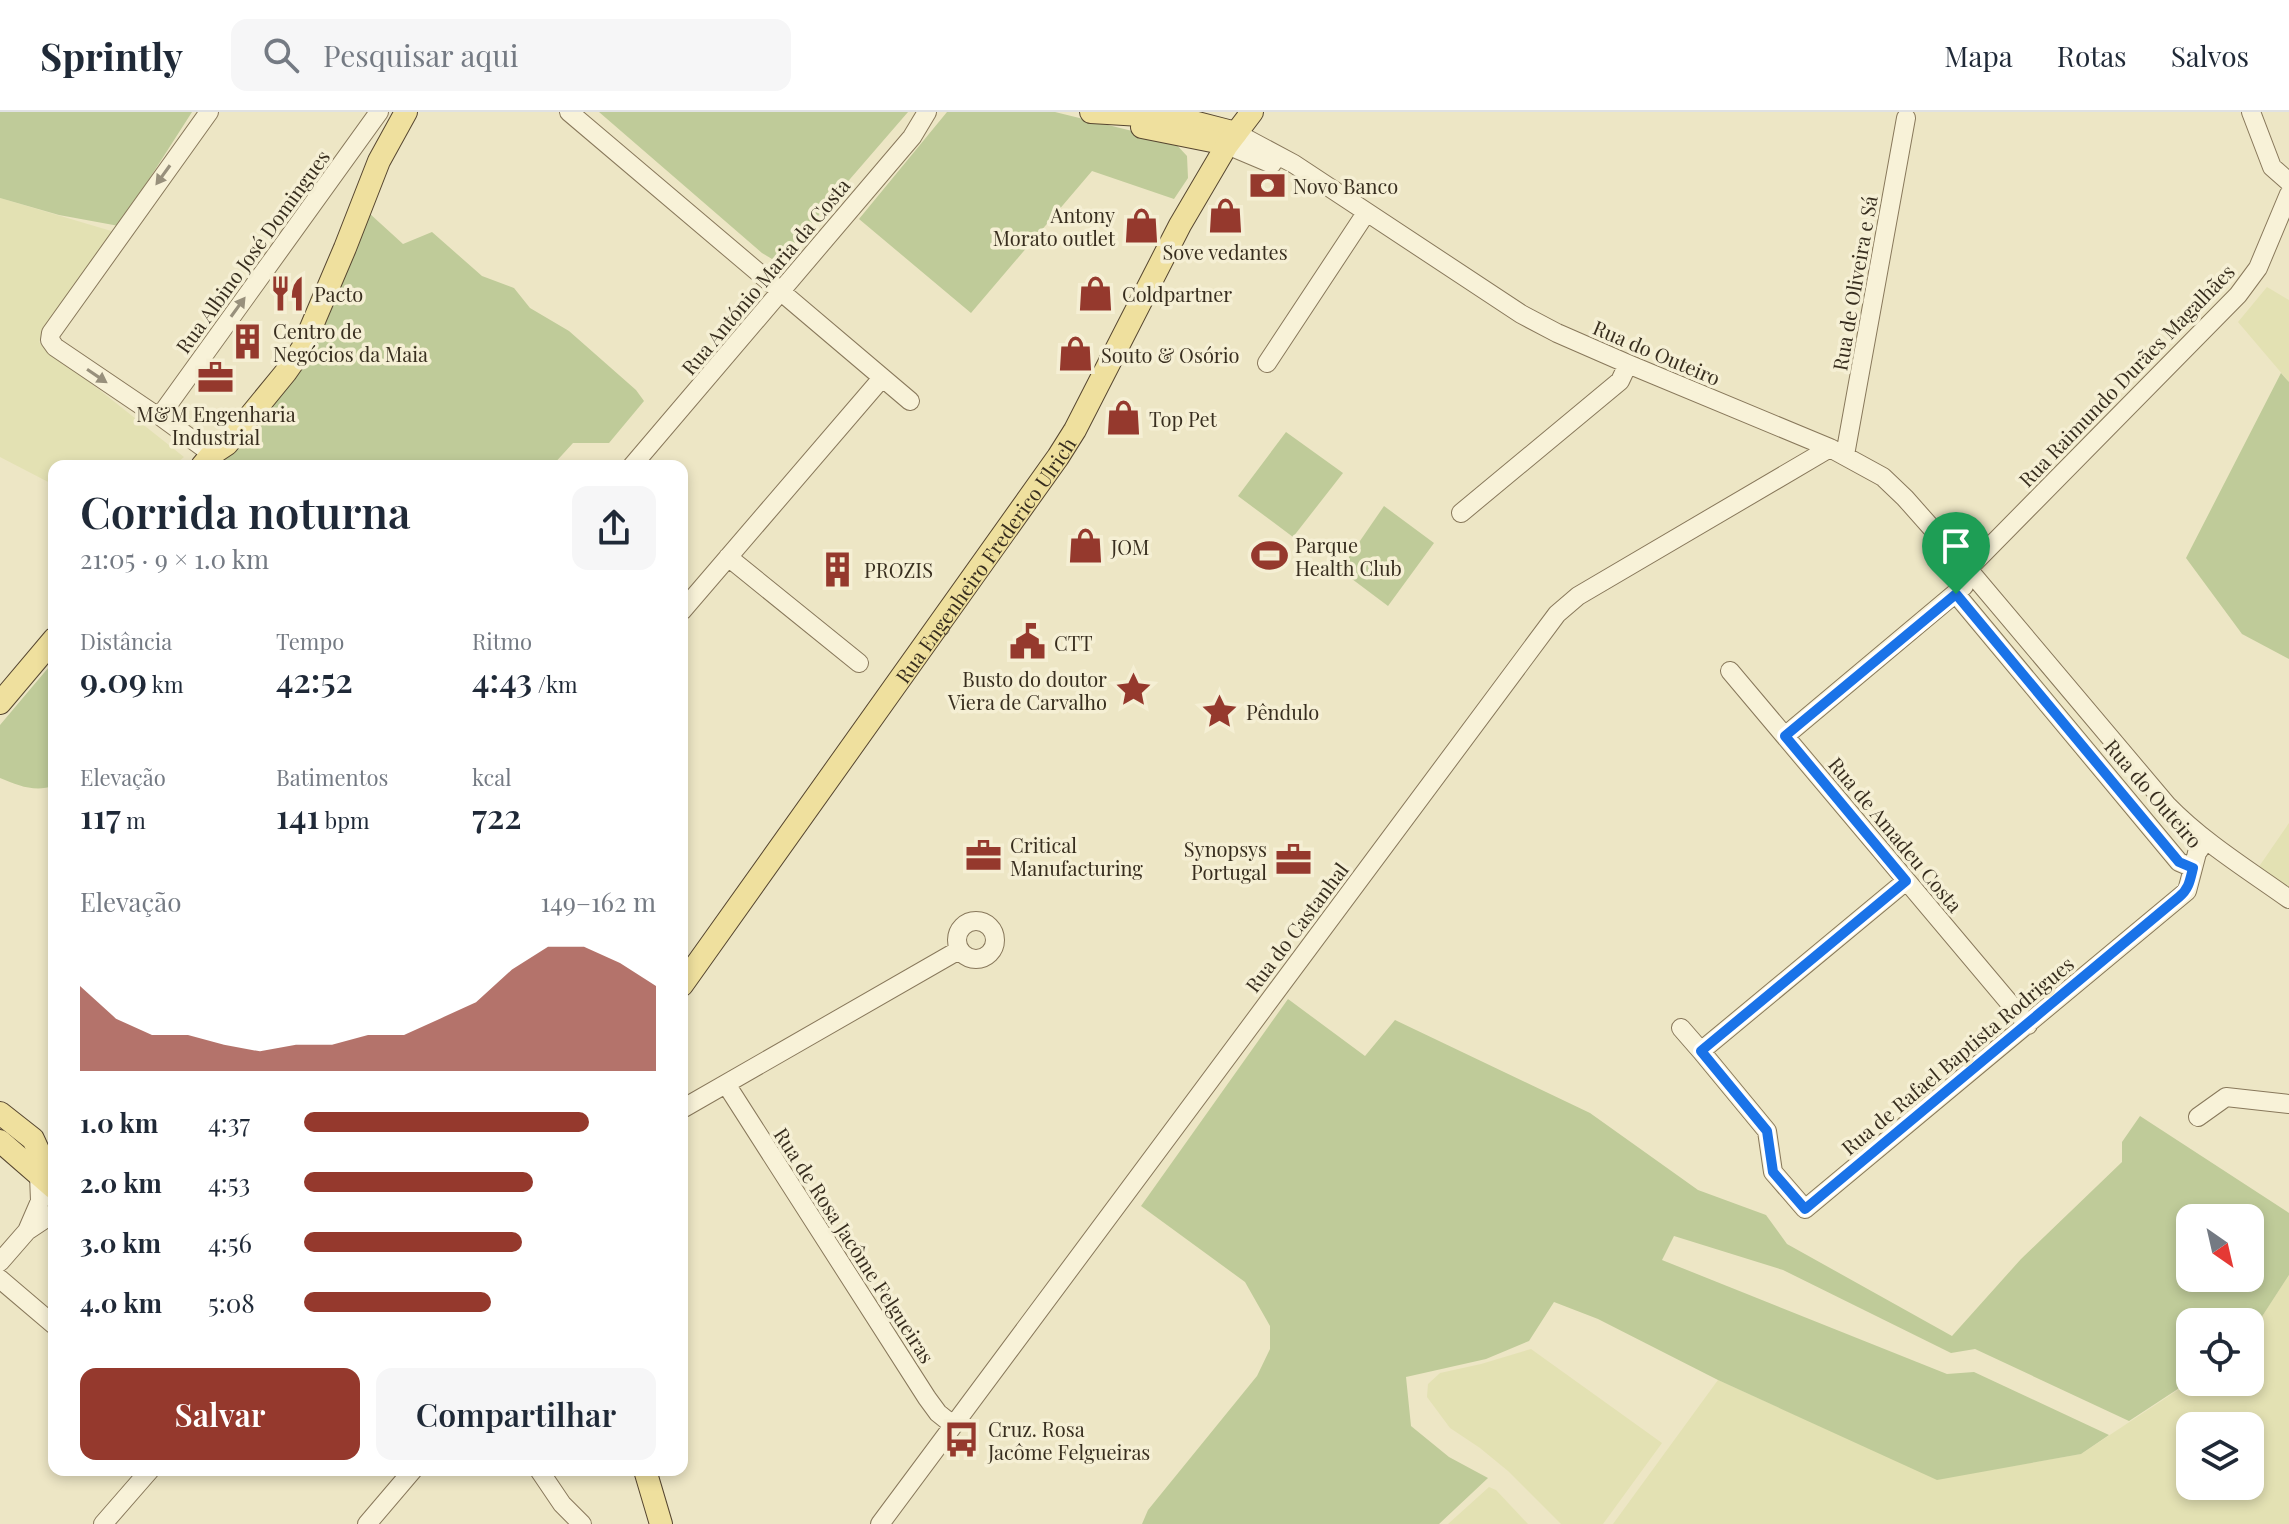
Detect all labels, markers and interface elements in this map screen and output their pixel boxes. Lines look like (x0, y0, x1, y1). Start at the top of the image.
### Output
search box (231, 19, 791, 91)
text: Sprintly (40, 30, 183, 81)
icon: search (259, 33, 303, 77)
text: Pesquisar aqui (323, 35, 518, 75)
text: Mapa (1944, 37, 2013, 74)
text: Rotas (2057, 37, 2127, 74)
text: Salvos (2171, 37, 2249, 74)
street label: Rua Albino José Domingues (169, 144, 335, 358)
one-way arrow (156, 165, 172, 186)
bank icon: Novo Banco (1248, 166, 1286, 204)
street label: Rua António Maria da Costa (675, 172, 855, 380)
place label: Novo Banco (1293, 172, 1398, 199)
street label: Rua de Oliveira e Sá (1825, 193, 1883, 373)
shop icon: Sove vedantes (1206, 197, 1244, 235)
place label: Antony Morato outlet (993, 201, 1116, 251)
shop icon: Antony Morato outlet (1122, 207, 1160, 245)
place label: Sove vedantes (1162, 238, 1288, 265)
street label: Rua Raimundo Durães Magalhães (2012, 258, 2240, 492)
restaurant icon: Pacto (269, 274, 307, 312)
shop icon: Coldpartner (1077, 274, 1115, 312)
place label: Pacto (314, 280, 363, 307)
place label: Coldpartner (1122, 280, 1232, 307)
one-way arrow (230, 296, 246, 317)
street label: Rua do Outeiro (1589, 313, 1725, 391)
place label: Centro de Negócios da Maia (273, 317, 428, 367)
building icon: Centro de Negócios da Maia (228, 322, 266, 360)
shop icon: Souto & Osório (1056, 335, 1094, 373)
place label: Souto & Osório (1101, 341, 1240, 368)
office icon: M&M Engenharia Industrial (197, 359, 235, 397)
one-way arrow (87, 368, 108, 383)
shop icon: Top Pet (1104, 399, 1142, 437)
place label: M&M Engenharia Industrial (136, 400, 296, 450)
place label: Top Pet (1149, 405, 1218, 432)
street label: Rua Engenheiro Frederico Ulrich (888, 431, 1081, 688)
text: Corrida noturna (80, 481, 411, 540)
button: share (572, 486, 656, 570)
pin (1922, 512, 1990, 594)
icon: arrive (1934, 524, 1978, 568)
shop icon: JOM (1066, 527, 1104, 565)
place label: Parque Health Club (1295, 531, 1402, 581)
place label: JOM (1110, 533, 1149, 560)
sports icon: Parque Health Club (1250, 537, 1288, 575)
text: 21:05 · 9 × 1.0 km (80, 541, 269, 576)
building icon: PROZIS (819, 550, 857, 588)
place label: PROZIS (864, 556, 933, 583)
public building icon: CTT (1009, 623, 1047, 661)
text: Distância (80, 626, 172, 656)
text: Tempo (276, 626, 344, 656)
text: Ritmo (472, 626, 532, 656)
place label: CTT (1054, 629, 1093, 656)
text: 9.09 (80, 656, 147, 702)
text: 42:52 (276, 656, 353, 702)
text: 4:43 (472, 656, 532, 702)
place label: Busto do doutor Viera de Carvalho (947, 665, 1107, 715)
text: km (147, 669, 183, 699)
text: /km (532, 669, 578, 699)
place icon: Busto do doutor Viera de Carvalho (1114, 670, 1152, 708)
place icon: Pêndulo (1201, 692, 1239, 730)
place label: Pêndulo (1246, 698, 1319, 725)
street label: Rua do Outeiro (2099, 733, 2209, 853)
street label: Rua de Amadeu Costa (1823, 751, 1969, 917)
text: Elevação (80, 762, 166, 792)
text: Batimentos (276, 762, 388, 792)
text: kcal (472, 762, 511, 792)
text: 117 (80, 792, 121, 838)
text: 141 (276, 792, 319, 838)
text: 722 (472, 792, 522, 838)
text: m (121, 805, 146, 835)
text: bpm (319, 805, 370, 835)
place label: Critical Manufacturing (1010, 831, 1143, 881)
place label: Synopsys Portugal (1184, 835, 1267, 885)
office icon: Critical Manufacturing (965, 837, 1003, 875)
office icon: Synopsys Portugal (1274, 840, 1312, 878)
street label: Rua do Castanhal (1238, 856, 1354, 997)
text: Elevação (80, 884, 181, 919)
text: 149–162 m (540, 884, 656, 919)
street label: Rua de Rafael Baptista Rodrigues (1835, 950, 2079, 1160)
text: 1.0 km (80, 1105, 158, 1140)
text: 4:37 (208, 1105, 250, 1140)
street label: Rua de Rosa Jacôme Felgueiras (769, 1122, 941, 1368)
text: 2.0 km (80, 1165, 162, 1200)
text: 4:53 (208, 1165, 250, 1200)
north arrow (2176, 1204, 2264, 1292)
map controls (2176, 1204, 2264, 1500)
text: 3.0 km (80, 1225, 161, 1260)
text: 4:56 (208, 1225, 252, 1260)
text: 4.0 km (80, 1285, 162, 1320)
text: 5:08 (208, 1285, 255, 1320)
button: locate (2176, 1308, 2264, 1396)
button: Salvar (80, 1368, 360, 1460)
button: Compartilhar (376, 1368, 656, 1460)
button: layers (2176, 1412, 2264, 1500)
place label: Cruz. Rosa Jacôme Felgueiras (987, 1415, 1150, 1465)
bus stop icon: Cruz. Rosa Jacôme Felgueiras (943, 1420, 981, 1458)

